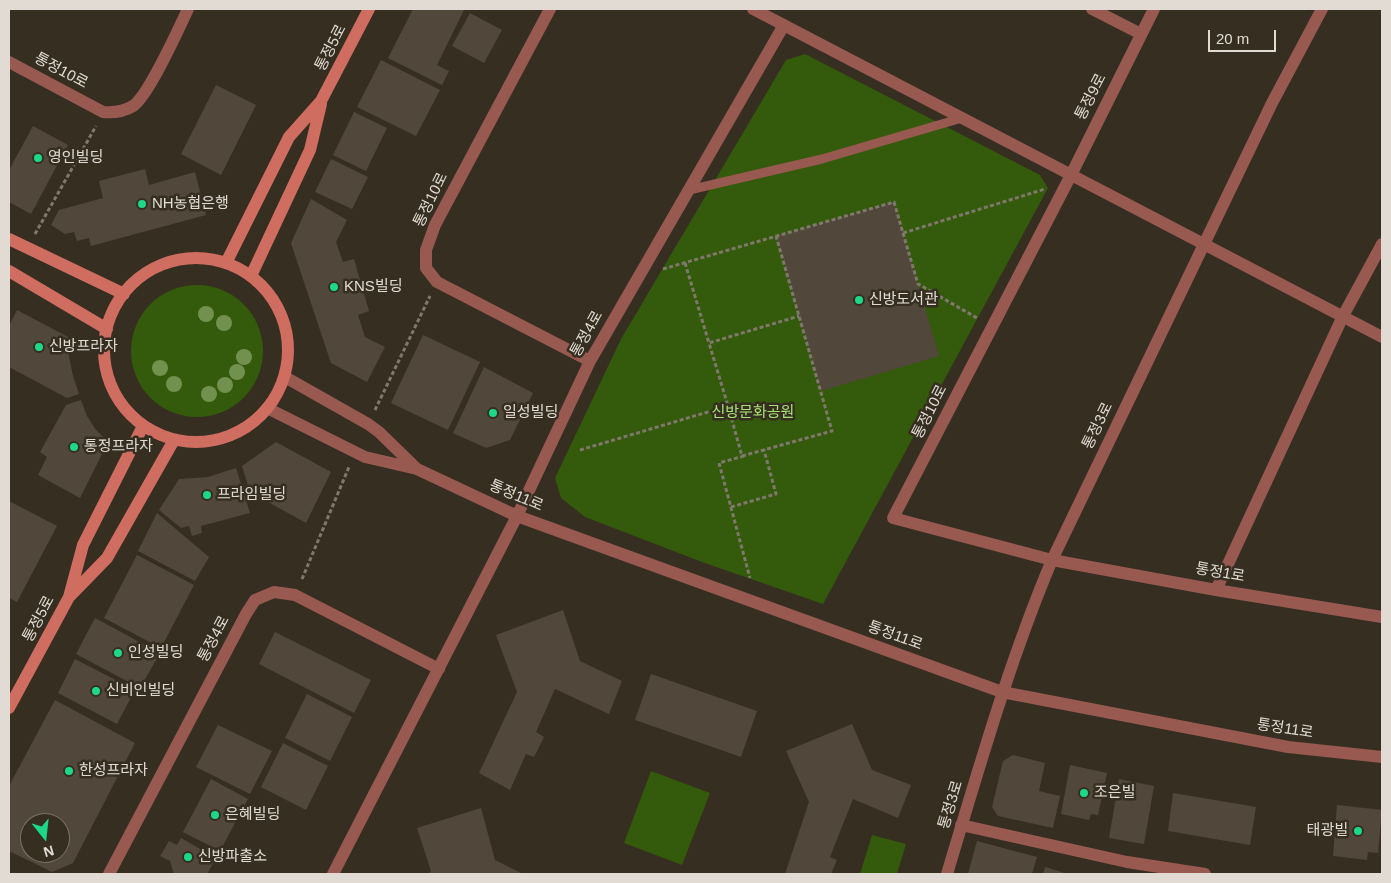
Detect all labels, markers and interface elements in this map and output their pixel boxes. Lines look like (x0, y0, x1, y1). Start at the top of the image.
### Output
scale bar (1211, 20, 1278, 52)
street label: 통정5로 (312, 22, 350, 74)
text: 20 m (1216, 30, 1249, 47)
street label: 통정10로 (31, 49, 91, 93)
street label: 통정9로 (1072, 71, 1110, 123)
place label: 영인빌딩 (48, 149, 103, 167)
marker: 영인빌딩 (32, 152, 44, 164)
street label: 통정10로 (410, 170, 452, 230)
place label: NH농협은행 (152, 195, 229, 213)
marker: NH농협은행 (136, 198, 148, 210)
place label: KNS빌딩 (344, 278, 402, 296)
marker: KNS빌딩 (328, 281, 340, 293)
place label: 신방도서관 (869, 291, 938, 309)
marker: 신방도서관 (853, 294, 865, 306)
street label: 통정4로 (567, 308, 607, 360)
place label: 신방프라자 (49, 338, 118, 356)
marker: 신방프라자 (33, 341, 45, 353)
street label: 통정10로 (909, 382, 951, 442)
street label: 통정3로 (1079, 400, 1117, 452)
place label: 일성빌딩 (503, 404, 558, 422)
park label: 신방문화공원 (712, 404, 794, 422)
marker: 일성빌딩 (487, 407, 499, 419)
place label: 통정프라자 (84, 438, 153, 456)
marker: 통정프라자 (68, 441, 80, 453)
street label: 통정11로 (486, 477, 546, 515)
place label: 프라임빌딩 (217, 486, 286, 504)
marker: 프라임빌딩 (201, 489, 213, 501)
street label: 통정1로 (1194, 560, 1246, 586)
street label: 통정5로 (19, 593, 59, 645)
street label: 통정4로 (194, 613, 234, 665)
street label: 통정11로 (865, 618, 925, 654)
place label: 인성빌딩 (128, 644, 183, 662)
marker: 인성빌딩 (112, 647, 124, 659)
place label: 신비인빌딩 (106, 682, 175, 700)
marker: 신비인빌딩 (90, 685, 102, 697)
street label: 통정11로 (1255, 716, 1315, 742)
place label: 한성프라자 (79, 762, 148, 780)
marker: 한성프라자 (63, 765, 75, 777)
street label: 통정3로 (935, 779, 967, 831)
place label: 조은빌 (1094, 784, 1135, 802)
marker: 조은빌 (1078, 787, 1090, 799)
place label: 은혜빌딩 (225, 806, 280, 824)
marker: 은혜빌딩 (209, 809, 221, 821)
north arrow (20, 813, 70, 863)
place label: 태광빌 (1307, 822, 1348, 840)
marker: 태광빌 (1352, 825, 1364, 837)
text: N (42, 842, 56, 861)
place label: 신방파출소 (198, 848, 267, 866)
marker: 신방파출소 (182, 851, 194, 863)

